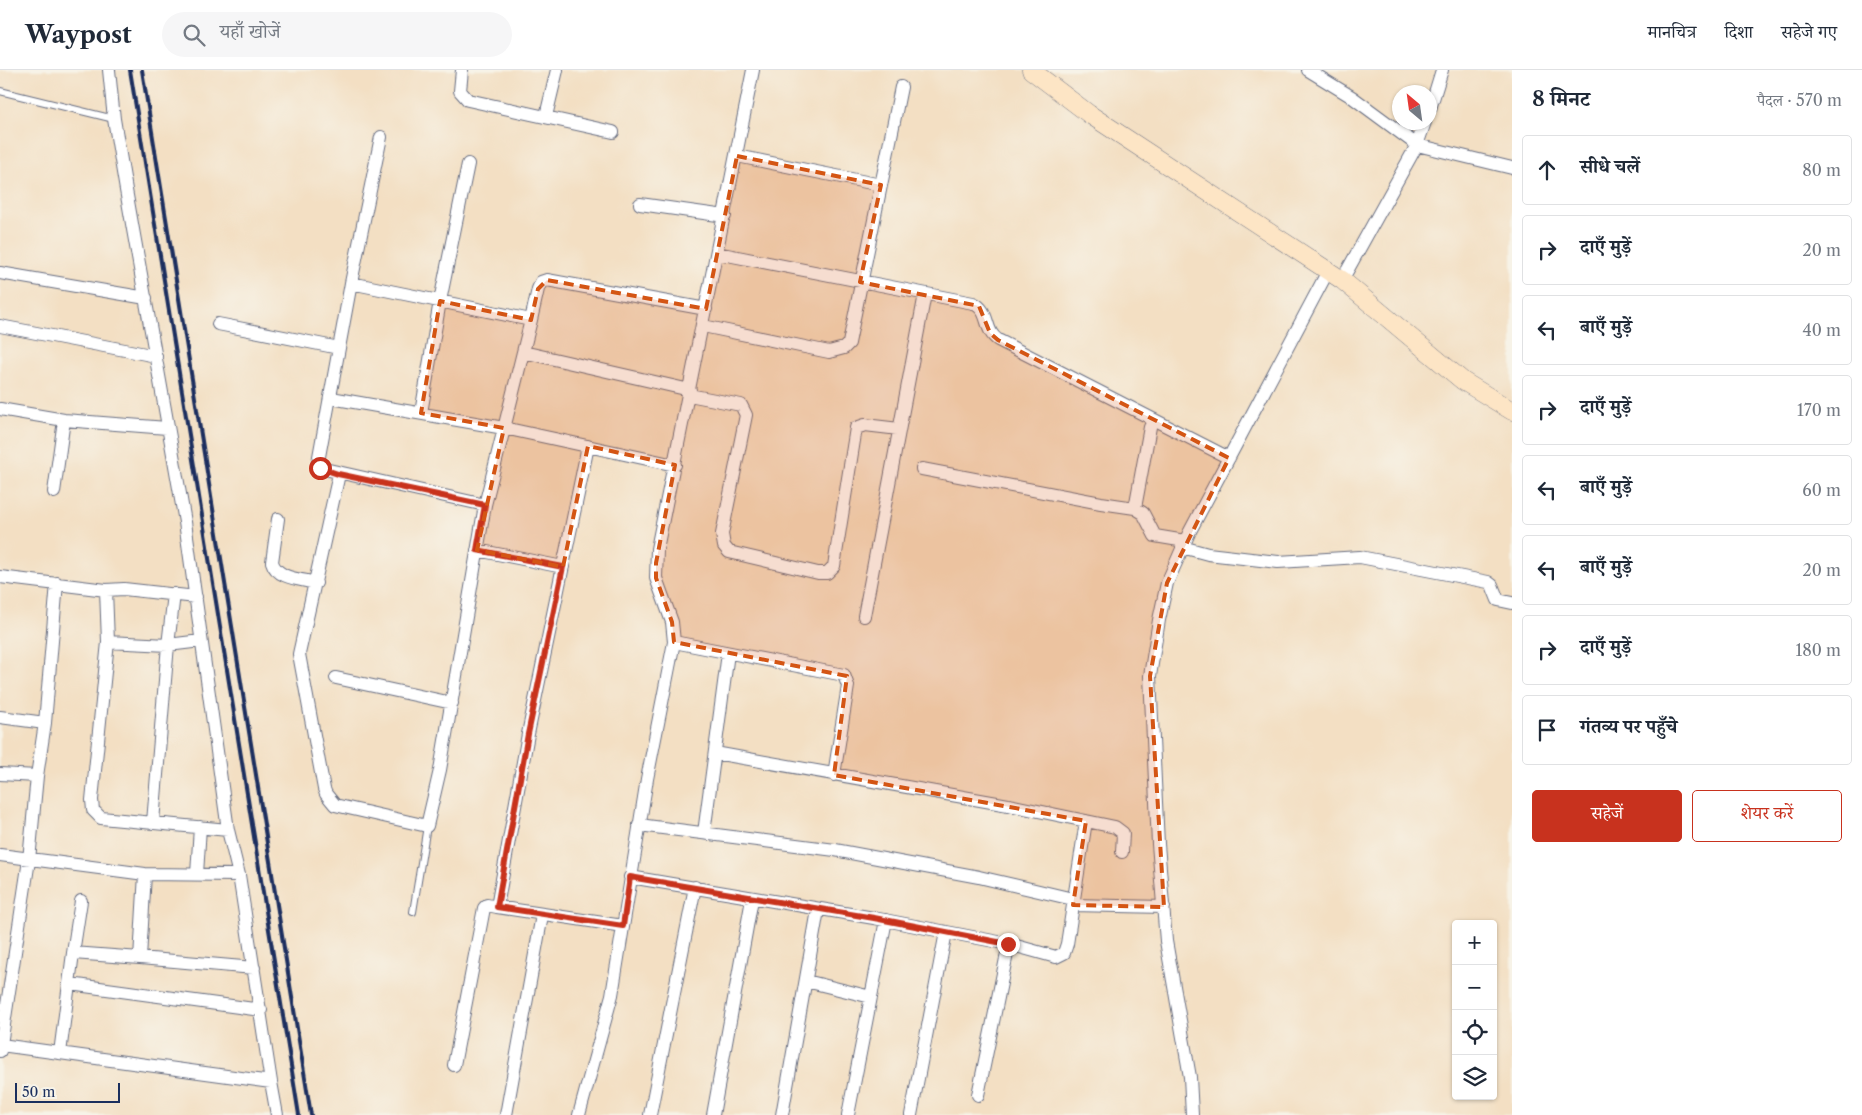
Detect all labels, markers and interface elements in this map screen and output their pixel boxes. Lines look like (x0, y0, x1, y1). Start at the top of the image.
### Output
search box (162, 12, 512, 57)
text: Waypost (25, 20, 132, 49)
text: यहाँ खोजें (220, 20, 280, 43)
icon: search (180, 21, 208, 49)
text: मानचित्र (1648, 21, 1696, 43)
text: दिशा (1724, 21, 1753, 43)
text: सहेजे गए (1781, 21, 1837, 43)
north arrow (1392, 85, 1437, 130)
text: 8 मिनट (1532, 86, 1590, 111)
text: पैदल · 570 m (1757, 90, 1842, 110)
text: सीधे चलें (1580, 155, 1640, 178)
icon: ahead (1533, 156, 1561, 184)
text: 80 m (1802, 160, 1841, 180)
text: दाएँ मुड़ें (1580, 235, 1631, 258)
icon: right (1533, 236, 1561, 264)
text: 20 m (1802, 240, 1841, 260)
text: बाएँ मुड़ें (1580, 315, 1632, 338)
icon: left (1533, 316, 1561, 344)
text: 40 m (1802, 320, 1841, 340)
text: दाएँ मुड़ें (1580, 395, 1631, 418)
icon: right (1533, 396, 1561, 424)
text: 170 m (1797, 400, 1841, 420)
route start (309, 457, 332, 480)
text: बाएँ मुड़ें (1580, 475, 1632, 498)
icon: left (1533, 476, 1561, 504)
text: 60 m (1802, 480, 1841, 500)
text: बाएँ मुड़ें (1580, 555, 1632, 578)
icon: left (1533, 556, 1561, 584)
text: 20 m (1802, 560, 1841, 580)
text: दाएँ मुड़ें (1580, 635, 1631, 658)
icon: right (1533, 636, 1561, 664)
text: 180 m (1795, 640, 1841, 660)
text: गंतव्य पर पहुँचे (1580, 715, 1677, 738)
icon: arrive (1533, 716, 1561, 744)
button: सहेजें (1532, 790, 1682, 842)
button: शेयर करें (1692, 790, 1842, 842)
map controls (1452, 920, 1497, 1100)
button: + (1452, 920, 1497, 965)
route end (997, 933, 1020, 956)
button: − (1452, 965, 1497, 1010)
button: locate (1452, 1010, 1497, 1055)
button: layers (1452, 1055, 1497, 1100)
scale bar (15, 1080, 120, 1103)
text: 50 m (22, 1083, 55, 1101)

